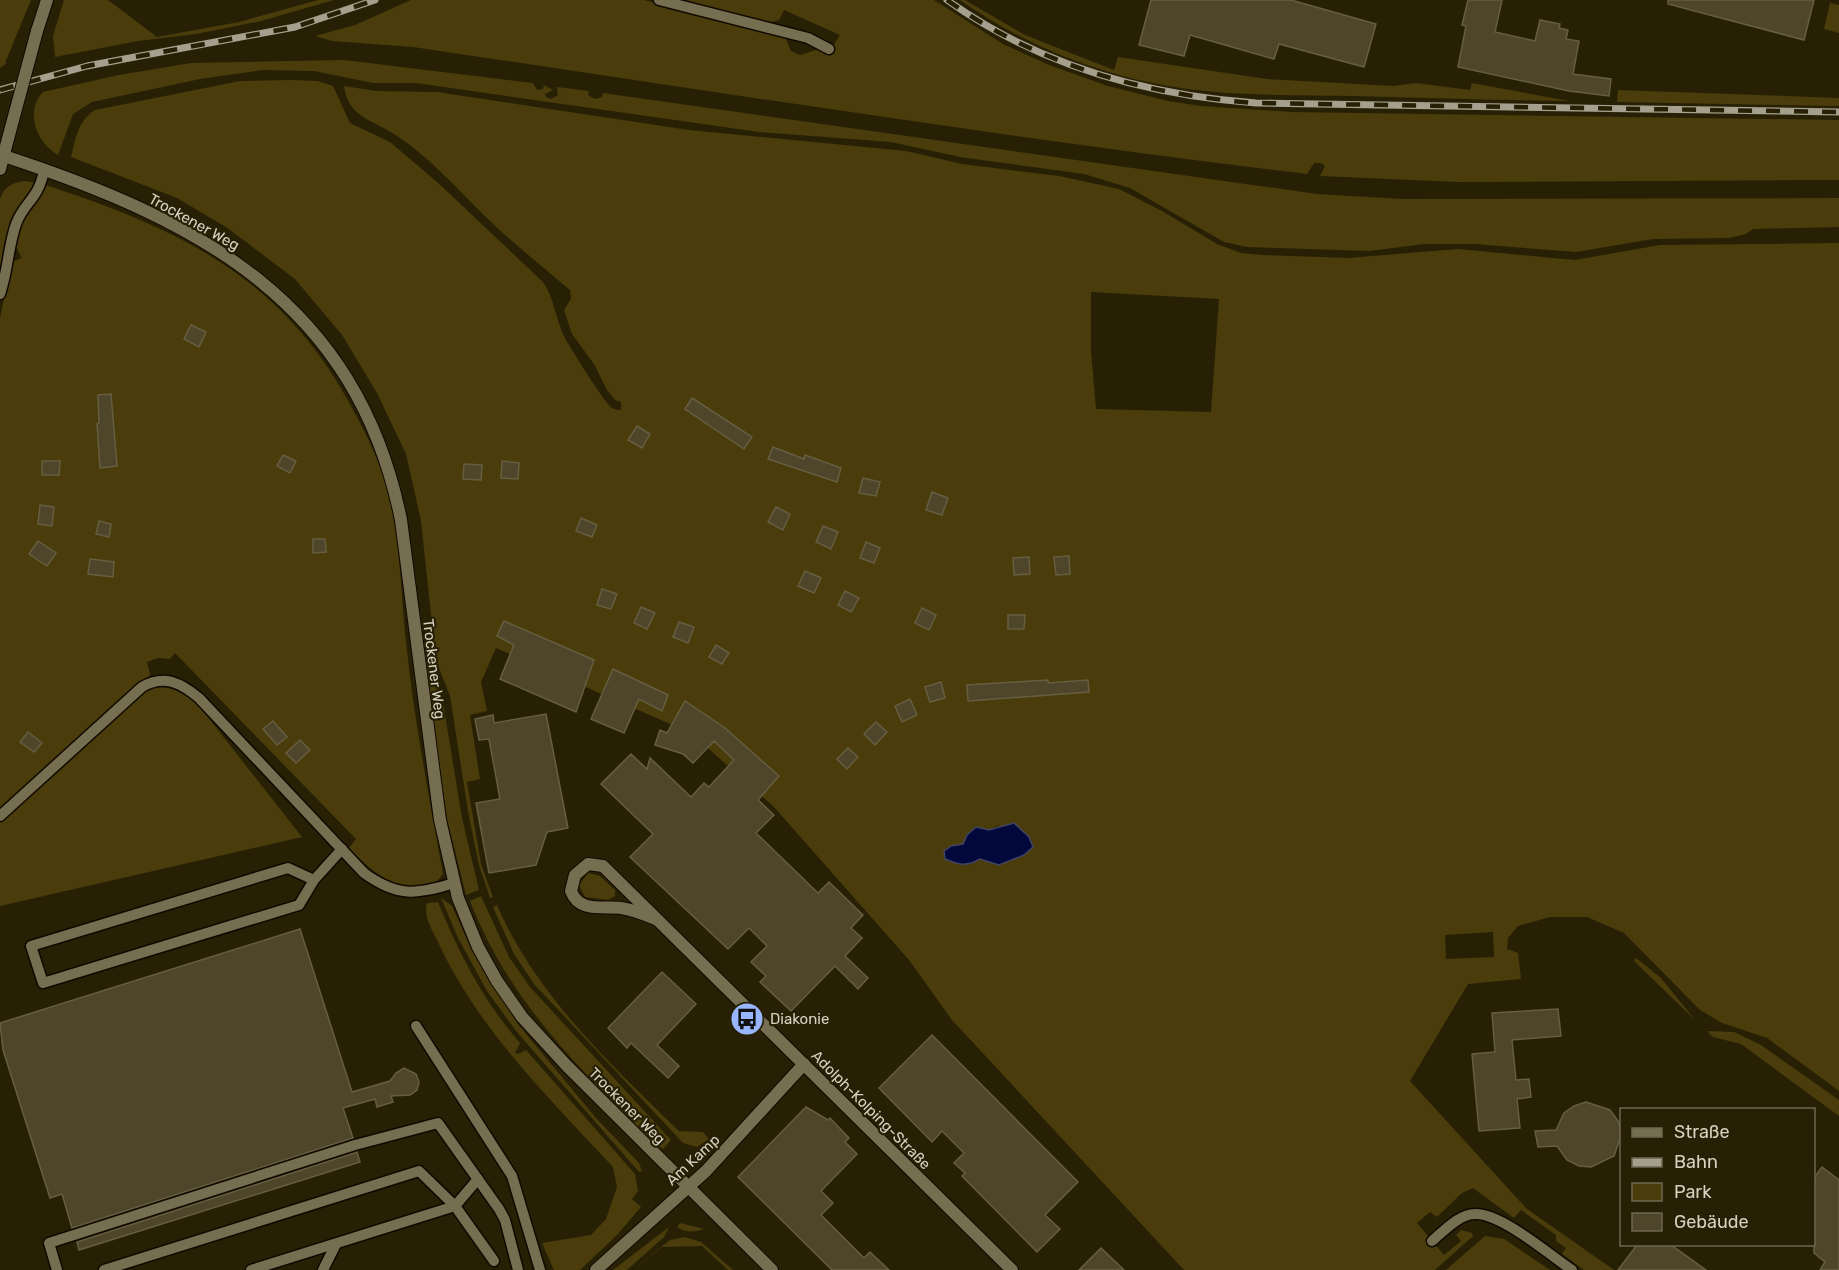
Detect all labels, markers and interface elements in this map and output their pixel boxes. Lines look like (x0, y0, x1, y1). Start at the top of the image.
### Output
street label: Trockener Weg (145, 190, 243, 254)
street label: Trockener Weg (419, 618, 449, 720)
bus stop icon: Diakonie (729, 1001, 765, 1037)
place label: Diakonie (770, 1010, 829, 1028)
street label: Adolph-Kolping-Straße (808, 1047, 934, 1173)
street label: Trockener Weg (585, 1064, 669, 1148)
legend (1620, 1108, 1815, 1246)
text: Straße (1674, 1121, 1730, 1143)
street label: Am Kamp (663, 1131, 724, 1189)
text: Bahn (1674, 1151, 1718, 1173)
text: Park (1674, 1181, 1712, 1203)
text: Gebäude (1674, 1211, 1749, 1233)

